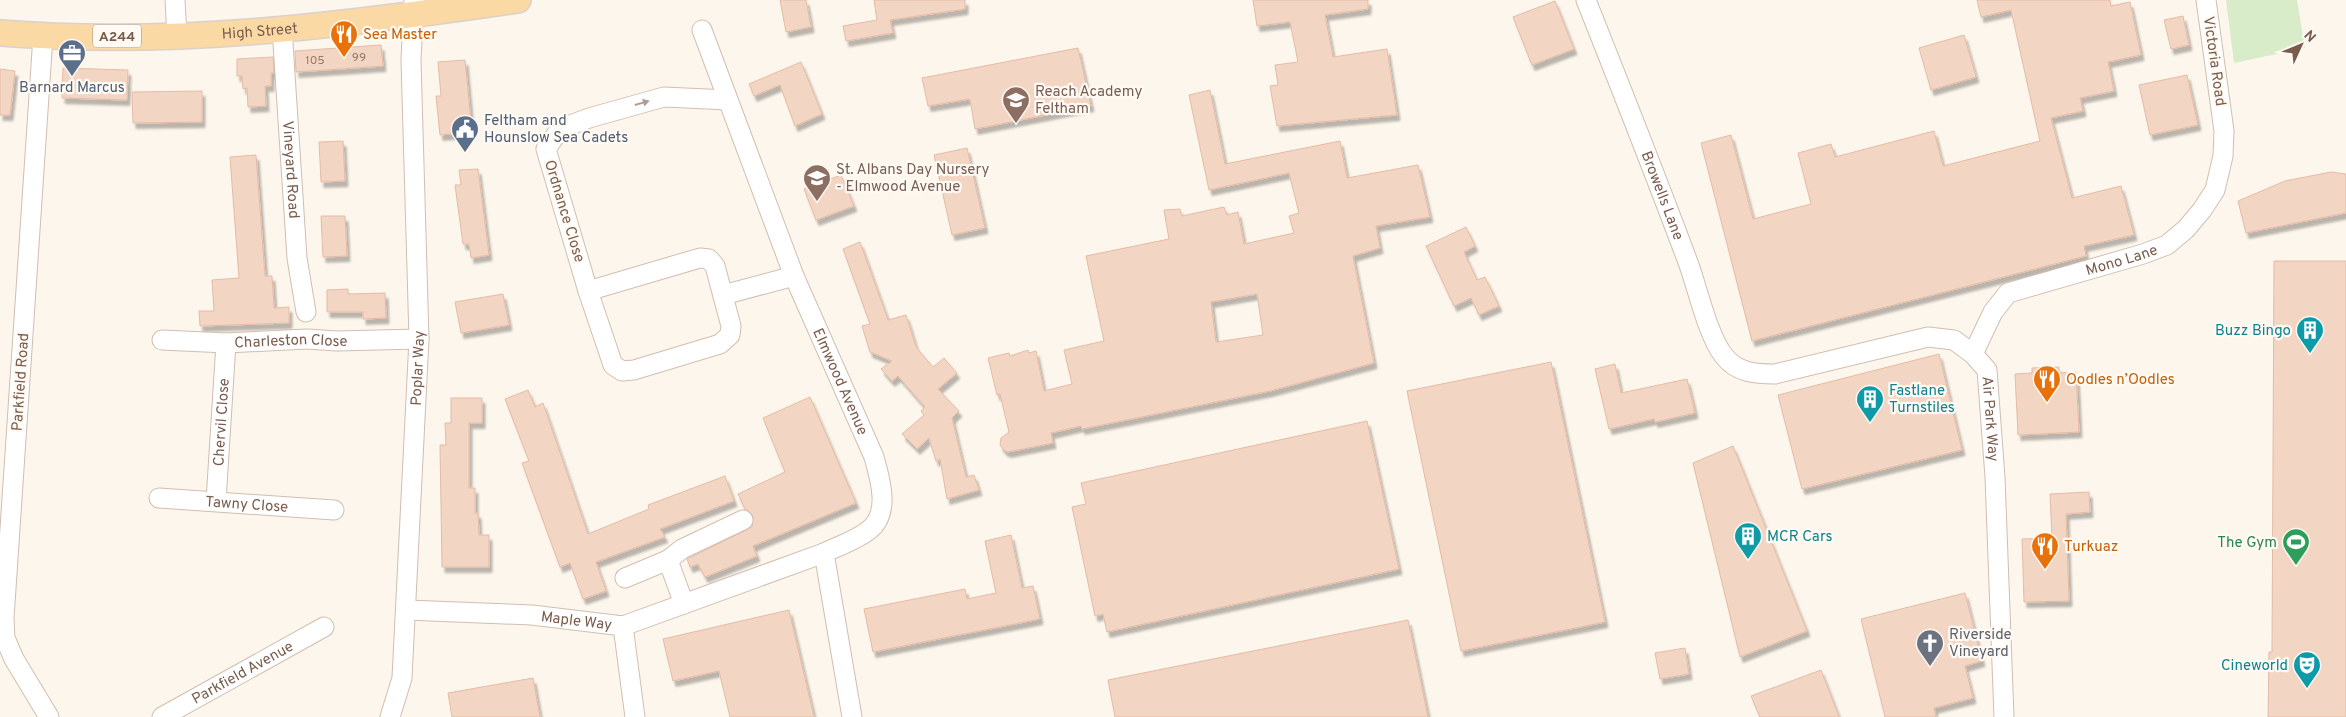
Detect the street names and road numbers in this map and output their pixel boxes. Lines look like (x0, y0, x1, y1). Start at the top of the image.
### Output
street label: Victoria Road (2198, 15, 2229, 107)
street label: High Street (221, 20, 299, 45)
road number: A244 (93, 24, 141, 48)
street label: Vineyard Road (277, 120, 302, 219)
street label: Browells Lane (1636, 149, 1687, 243)
street label: Ordnance Close (539, 158, 588, 265)
street label: Mono Lane (2084, 241, 2161, 281)
street label: Elmwood Avenue (807, 326, 871, 439)
street label: Poplar Way (408, 330, 430, 406)
street label: Charleston Close (234, 331, 348, 354)
street label: Parkfield Road (9, 332, 34, 432)
street label: Air Park Way (1976, 376, 2002, 462)
street label: Chervil Close (210, 378, 235, 467)
street label: Tawny Close (205, 493, 289, 518)
street label: Maple Way (540, 608, 613, 636)
street label: Parkfield Avenue (189, 638, 297, 709)

